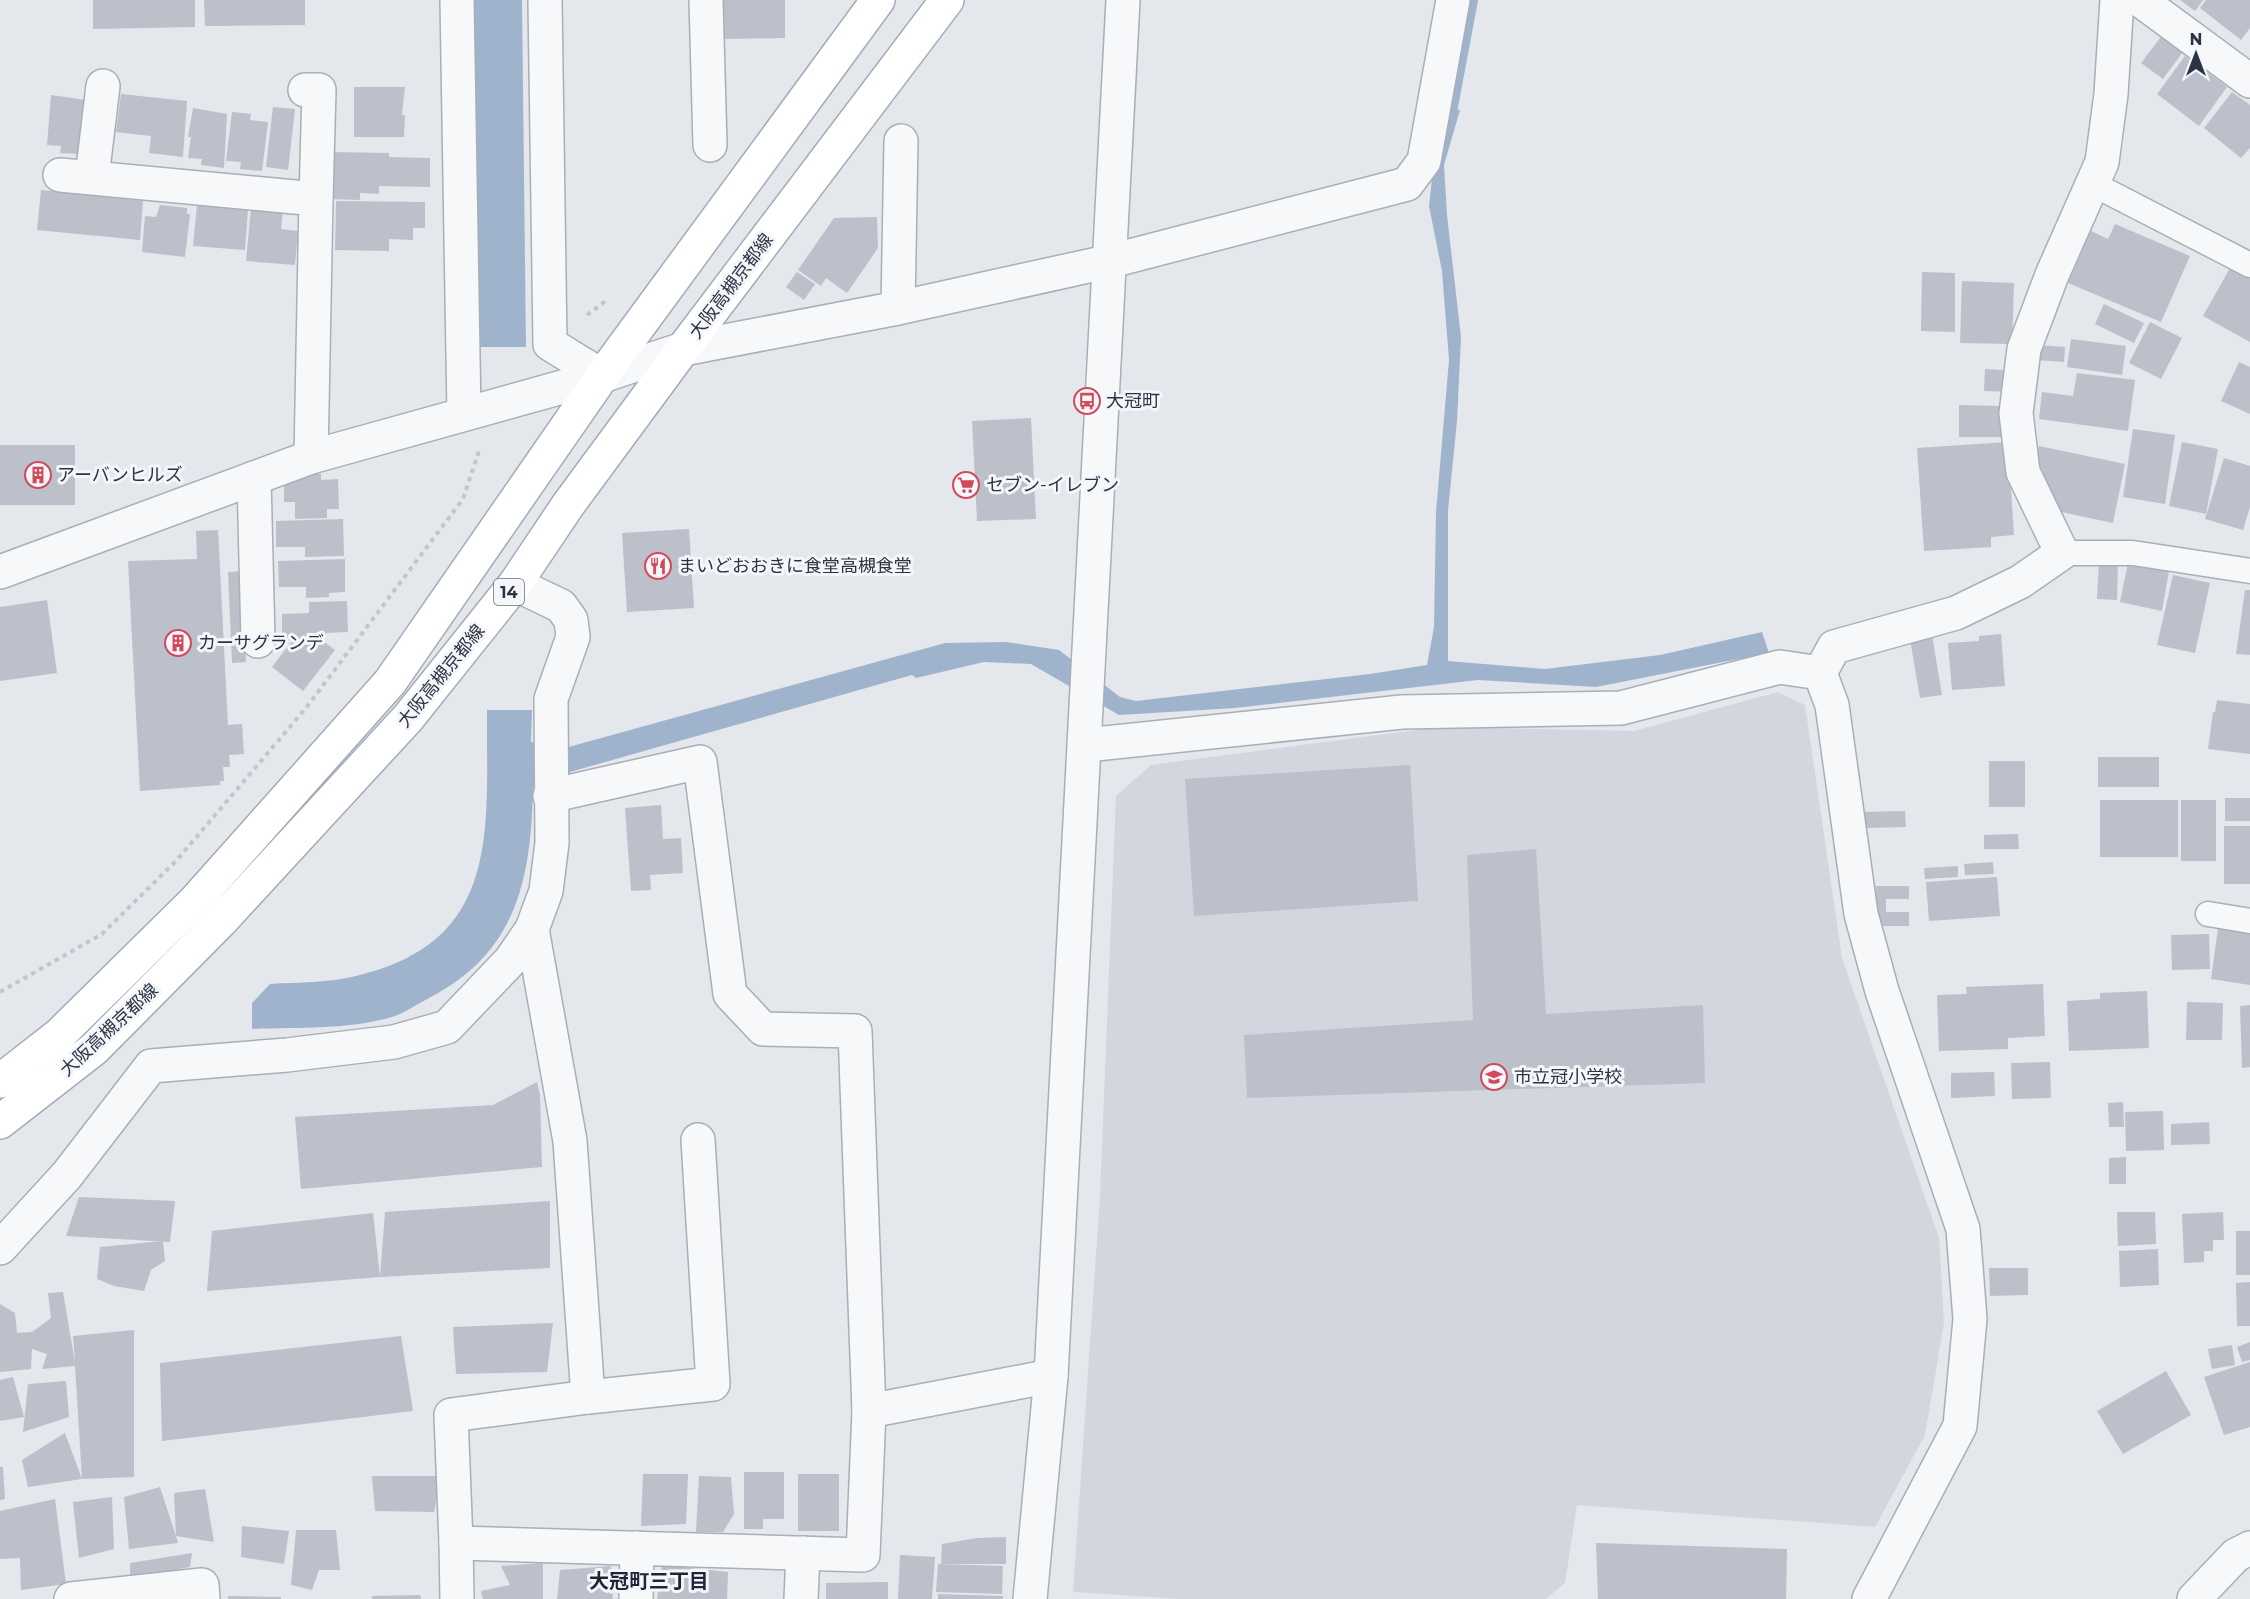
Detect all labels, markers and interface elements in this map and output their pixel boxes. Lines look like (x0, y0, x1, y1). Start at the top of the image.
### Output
north arrow (2166, 24, 2226, 84)
text: N (2190, 30, 2202, 49)
street label: 大阪高槻京都線 (684, 229, 778, 343)
bus stop icon: 大冠町 (1072, 386, 1102, 416)
place label: 大冠町 (1106, 390, 1160, 412)
building icon: アーバンヒルズ (23, 460, 53, 490)
place label: アーバンヒルズ (57, 464, 183, 486)
supermarket icon: セブン-イレブン (951, 470, 981, 500)
place label: セブン-イレブン (986, 474, 1119, 496)
restaurant icon: まいどおおきに食堂高槻食堂 (643, 551, 673, 581)
place label: まいどおおきに食堂高槻食堂 (678, 555, 912, 577)
road number: 14 (494, 579, 524, 605)
street label: 大阪高槻京都線 (393, 620, 489, 732)
building icon: カーサグランデ (163, 628, 193, 658)
place label: カーサグランデ (198, 632, 324, 654)
street label: 大阪高槻京都線 (55, 979, 163, 1081)
school or university icon: 市立冠小学校 (1479, 1062, 1509, 1092)
place label: 市立冠小学校 (1514, 1066, 1622, 1088)
district label: 大冠町三丁目 (589, 1569, 709, 1593)

